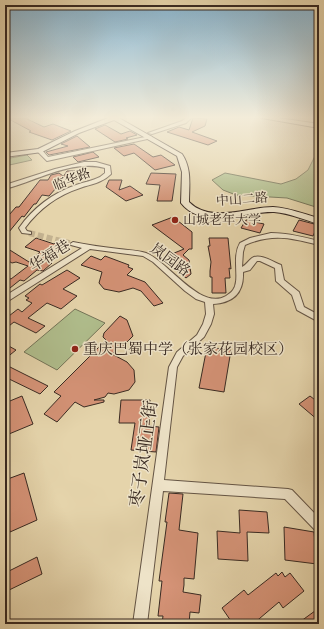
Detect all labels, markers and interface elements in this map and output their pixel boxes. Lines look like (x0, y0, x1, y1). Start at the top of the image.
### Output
street label: 临华路 (51, 165, 93, 195)
street label: 中山二路 (215, 190, 269, 210)
place label: 山城老年大学 (183, 212, 261, 229)
marker: 山城老年大学 (170, 215, 180, 225)
street label: 华福巷 (26, 236, 74, 276)
street label: 岚园路 (146, 239, 194, 281)
place label: 重庆巴蜀中学（张家花园校区） (83, 340, 293, 359)
marker: 重庆巴蜀中学（张家花园校区） (70, 344, 80, 354)
street label: 枣子岚垭正街 (126, 399, 164, 509)

